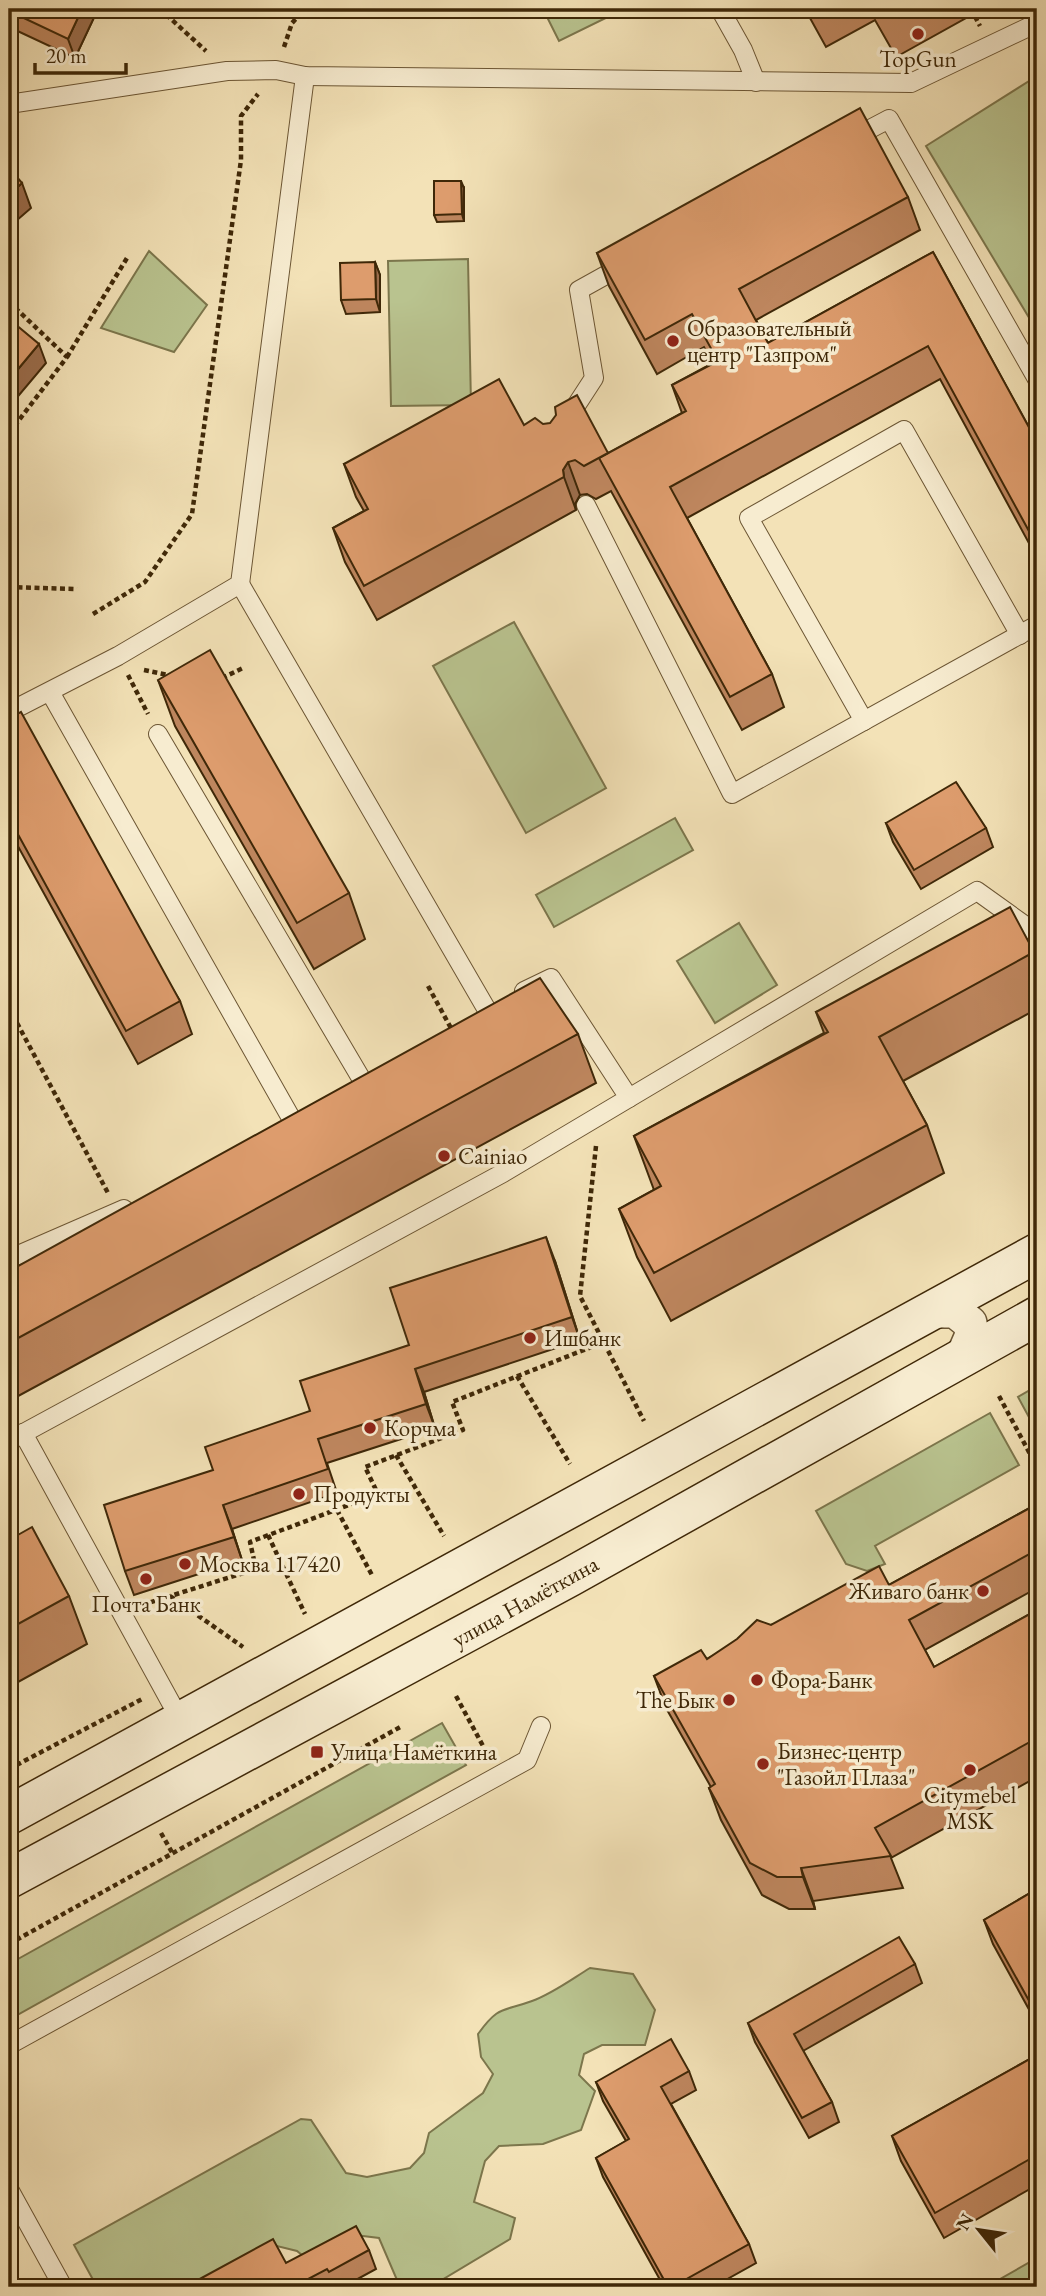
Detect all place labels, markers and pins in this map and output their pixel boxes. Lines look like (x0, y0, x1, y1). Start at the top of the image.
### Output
marker: TopGun (910, 26, 926, 42)
place label: TopGun (879, 44, 957, 74)
place label: Образовательный центр "Газпром" (687, 313, 852, 369)
marker: Образовательный центр "Газпром" (665, 333, 681, 349)
place label: Cainiao (458, 1141, 527, 1171)
marker: Cainiao (436, 1148, 452, 1164)
place label: Ишбанк (544, 1323, 621, 1353)
marker: Ишбанк (522, 1330, 538, 1346)
place label: Корчма (384, 1413, 457, 1443)
marker: Корчма (362, 1420, 378, 1436)
place label: Продукты (313, 1479, 410, 1509)
marker: Продукты (291, 1486, 307, 1502)
place label: Москва 117420 (199, 1549, 340, 1579)
marker: Москва 117420 (177, 1556, 193, 1572)
marker: Почта Банк (138, 1571, 154, 1587)
place label: Живаго банк (848, 1576, 969, 1606)
marker: Живаго банк (975, 1583, 991, 1599)
place label: Почта Банк (91, 1589, 201, 1619)
place label: Фора-Банк (771, 1665, 873, 1695)
marker: Фора-Банк (749, 1672, 765, 1688)
place label: The Бык (636, 1685, 715, 1715)
marker: The Бык (721, 1692, 737, 1708)
place label: Бизнес-центр "Газойл Плаза" (777, 1736, 915, 1792)
place label: Улица Намёткина (330, 1737, 498, 1767)
marker: Улица Намёткина (309, 1744, 325, 1760)
marker: Бизнес-центр "Газойл Плаза" (755, 1756, 771, 1772)
marker: Citymebel MSK (962, 1762, 978, 1778)
place label: Citymebel MSK (924, 1780, 1017, 1836)

